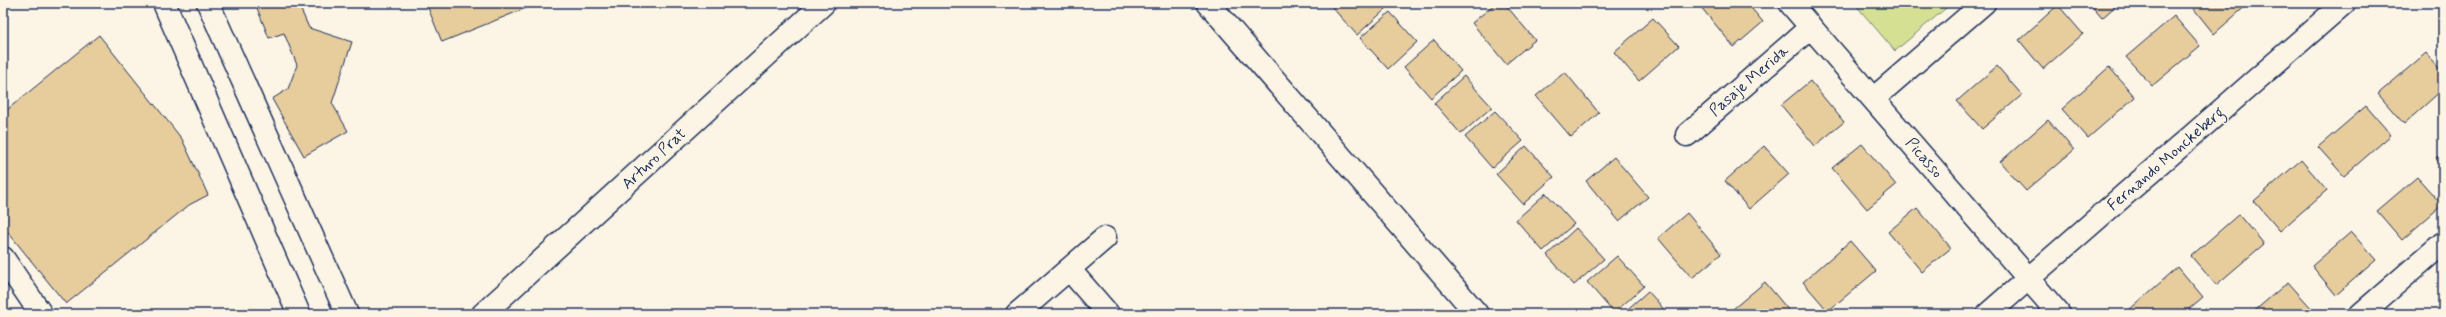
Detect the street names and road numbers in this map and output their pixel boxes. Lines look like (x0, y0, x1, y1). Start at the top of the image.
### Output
street label: Pasaje Merida (1705, 40, 1793, 121)
street label: Fernando Monckeberg (2103, 102, 2230, 217)
street label: Arturo Prat (617, 123, 691, 194)
street label: Picasso (1901, 133, 1947, 183)

